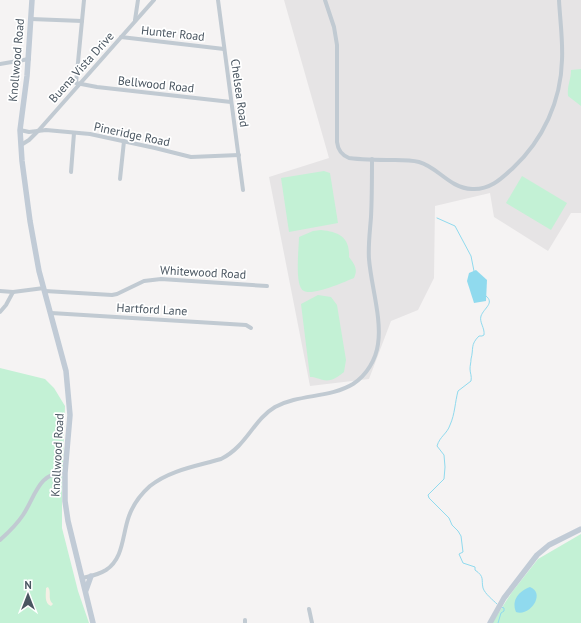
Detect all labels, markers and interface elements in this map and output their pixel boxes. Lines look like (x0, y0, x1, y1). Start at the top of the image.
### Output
street label: Knollwood Road (5, 18, 27, 102)
street label: Hunter Road (140, 22, 206, 44)
street label: Buena Vista Drive (45, 28, 117, 106)
street label: Chelsea Road (228, 58, 252, 128)
street label: Bellwood Road (117, 73, 195, 95)
street label: Pineridge Road (93, 119, 171, 149)
street label: Whitewood Road (160, 262, 246, 282)
street label: Hartford Lane (116, 300, 188, 318)
street label: Knollwood Road (47, 413, 67, 497)
north arrow (8, 575, 48, 615)
text: N (24, 578, 32, 592)

